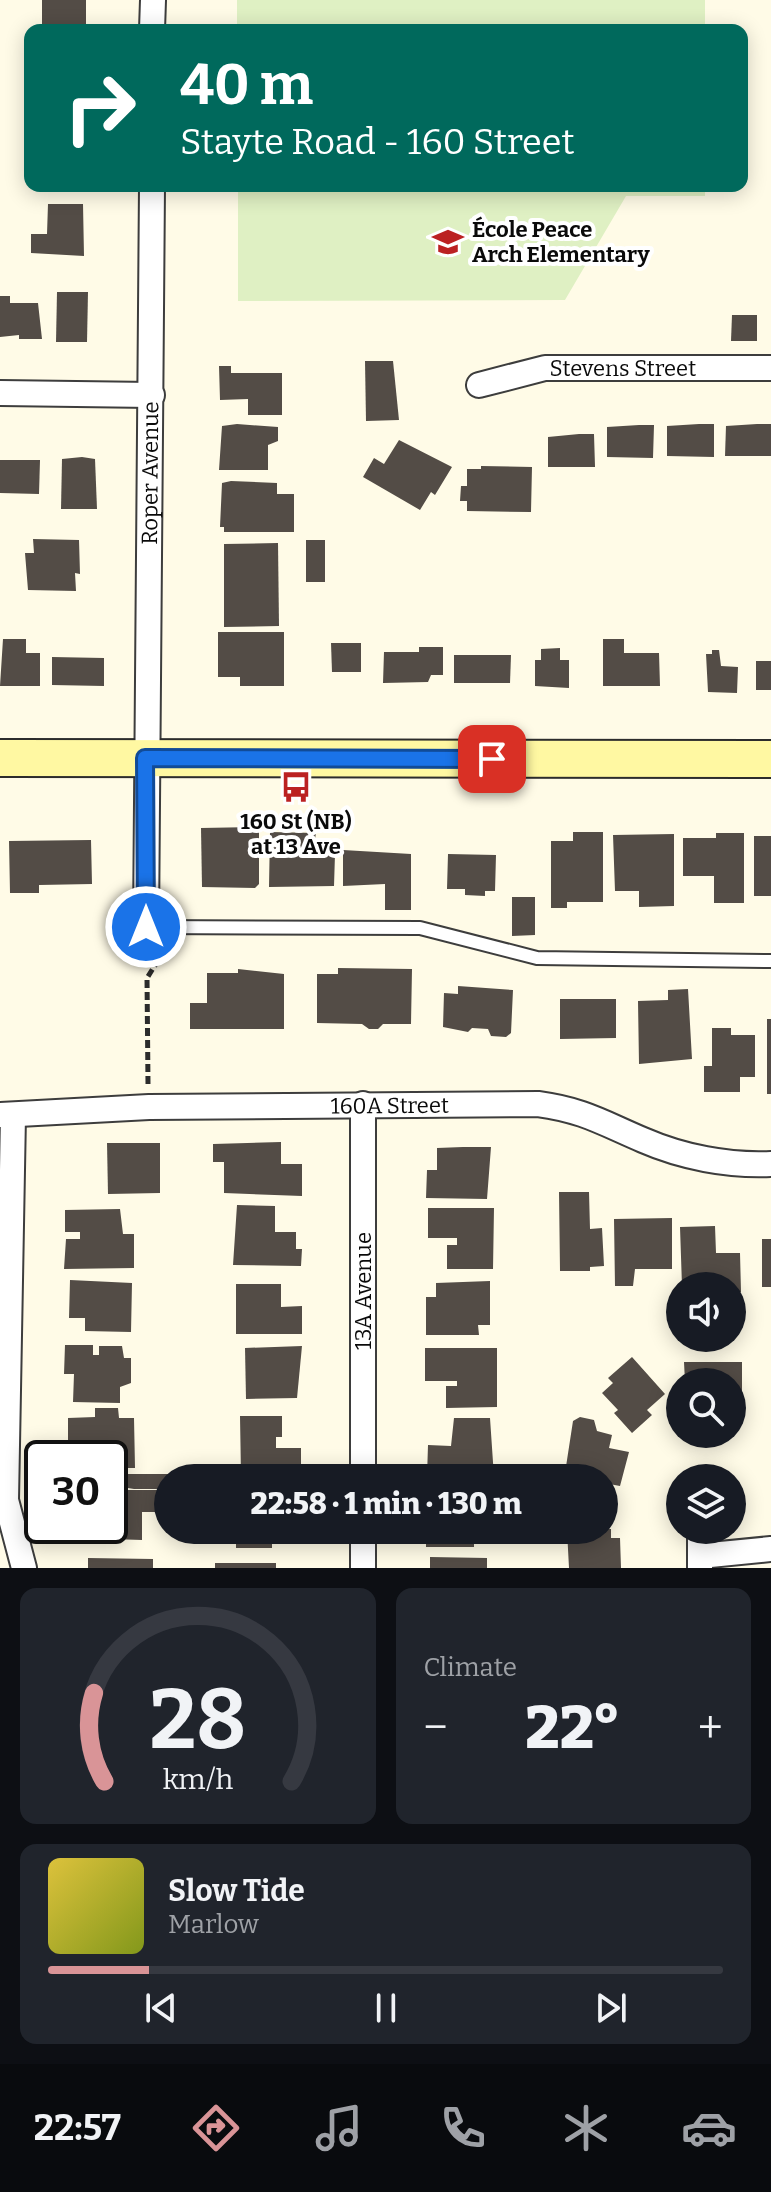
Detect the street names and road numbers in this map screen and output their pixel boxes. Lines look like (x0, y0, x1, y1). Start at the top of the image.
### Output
street label: Stevens Street (550, 355, 696, 382)
street label: Roper Avenue (136, 401, 164, 545)
street label: 160A Street (331, 1091, 449, 1119)
street label: 13A Avenue (350, 1232, 377, 1350)

